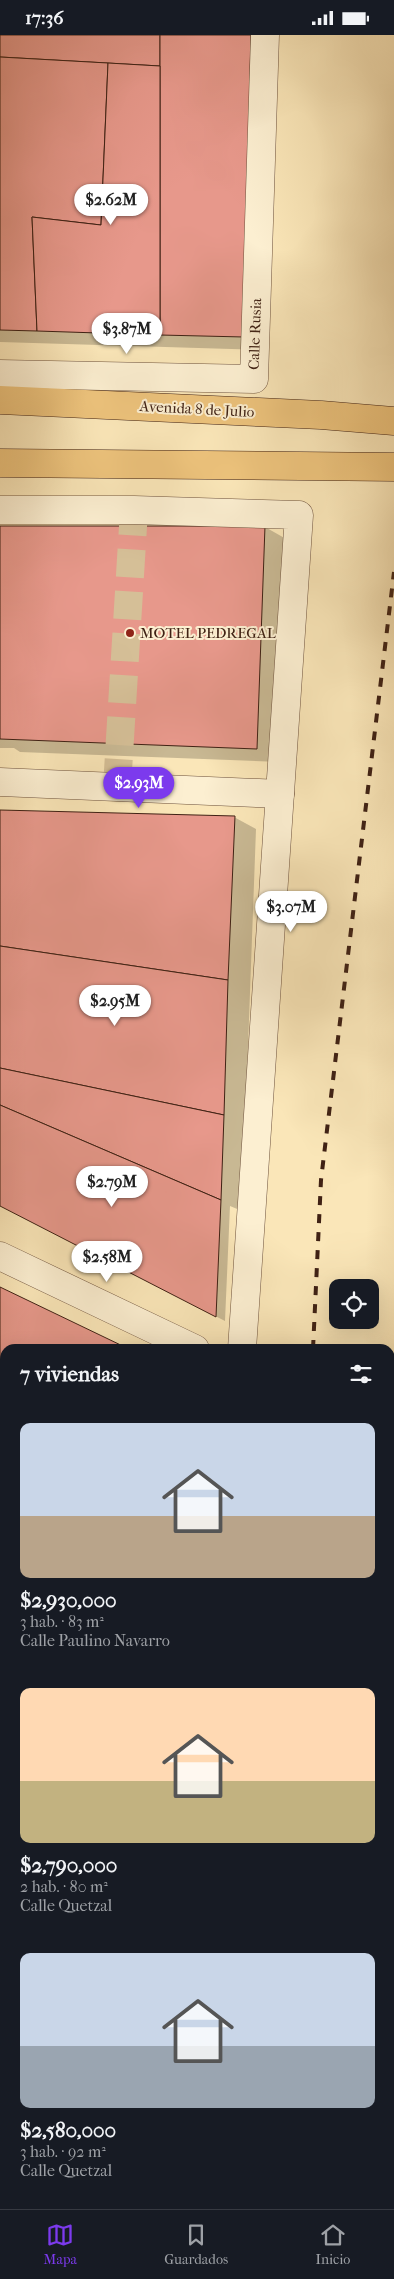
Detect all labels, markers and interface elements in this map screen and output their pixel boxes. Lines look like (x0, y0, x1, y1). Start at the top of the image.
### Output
text: 17:36 (25, 7, 64, 29)
pin: $2.62M (70, 183, 152, 226)
text: $2.62M (85, 190, 137, 209)
street label: Calle Rusia (245, 297, 265, 370)
pin: $3.87M (86, 313, 168, 355)
text: $3.87M (103, 319, 151, 338)
street label: Avenida 8 de Julio (138, 397, 255, 421)
place label: MOTEL PEDREGAL (140, 624, 276, 642)
marker: MOTEL PEDREGAL (124, 627, 136, 639)
pin: $2.93M (98, 767, 180, 809)
text: $2.93M (114, 773, 164, 792)
pin: $3.07M (250, 891, 332, 933)
text: $3.07M (266, 897, 316, 916)
pin: $2.95M (74, 985, 156, 1027)
text: $2.95M (90, 991, 140, 1010)
pin: $2.79M (71, 1165, 153, 1208)
text: $2.79M (87, 1172, 137, 1191)
pin: $2.58M (66, 1241, 148, 1283)
text: $2.58M (82, 1247, 132, 1266)
map controls (329, 1279, 379, 1329)
button: locate (329, 1279, 379, 1329)
icon: filters (347, 1360, 375, 1388)
text: 7 viviendas (20, 1362, 119, 1386)
icon: home (153, 1456, 243, 1546)
text: $2,930,000 (20, 1588, 117, 1612)
text: 3 hab. · 83 m² (20, 1612, 104, 1631)
text: Calle Paulino Navarro (20, 1631, 170, 1650)
icon: home (153, 1721, 243, 1811)
text: $2,790,000 (20, 1853, 117, 1877)
text: 2 hab. · 80 m² (20, 1877, 108, 1896)
text: Calle Quetzal (20, 1896, 112, 1915)
icon: home (153, 1986, 243, 2076)
text: $2,580,000 (20, 2118, 116, 2142)
text: 3 hab. · 92 m² (20, 2142, 106, 2161)
text: Calle Quetzal (20, 2161, 112, 2180)
tab: Mapa (44, 2221, 77, 2268)
tab: Guardados (164, 2221, 228, 2268)
tab: Inicio (315, 2221, 350, 2268)

